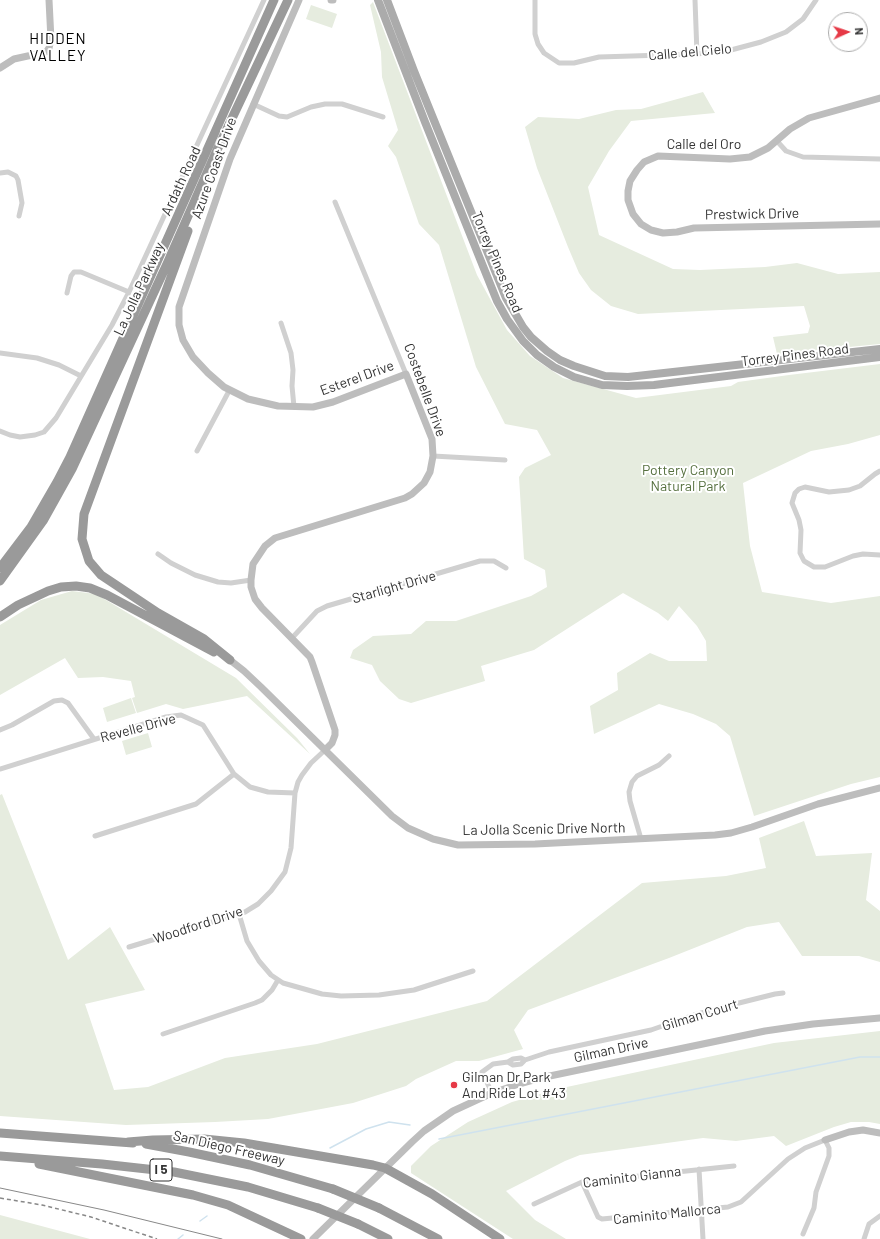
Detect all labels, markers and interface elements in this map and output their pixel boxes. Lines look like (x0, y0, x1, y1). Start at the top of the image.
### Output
north arrow (828, 12, 868, 52)
text: N (853, 27, 866, 35)
district label: HIDDEN VALLEY (29, 30, 87, 65)
street label: Calle del Cielo (648, 40, 732, 64)
street label: Azure Coast Drive (188, 115, 240, 221)
street label: Calle del Oro (667, 136, 741, 152)
street label: Ardath Road (158, 144, 204, 218)
street label: Prestwick Drive (705, 205, 799, 223)
street label: Torrey Pines Road (468, 209, 526, 315)
street label: La Jolla Parkway (110, 240, 168, 338)
street label: Torrey Pines Road (740, 340, 850, 370)
street label: Costebelle Drive (400, 341, 450, 439)
street label: Esterel Drive (318, 357, 396, 399)
park label: Pottery Canyon Natural Park (642, 462, 734, 494)
street label: Starlight Drive (350, 567, 438, 607)
street label: Revelle Drive (98, 710, 178, 746)
street label: La Jolla Scenic Drive North (462, 819, 626, 839)
street label: Woodford Drive (151, 903, 245, 947)
street label: Gilman Court (660, 995, 740, 1035)
street label: Gilman Drive (572, 1034, 650, 1066)
place label: Gilman Dr Park And Ride Lot #43 (462, 1069, 566, 1102)
marker: Gilman Dr Park And Ride Lot #43 (449, 1080, 459, 1090)
street label: San Diego Freeway (171, 1127, 287, 1169)
road number: I 5 (150, 1159, 172, 1181)
street label: Caminito Gianna (582, 1163, 682, 1191)
street label: Caminito Mallorca (613, 1200, 721, 1228)

